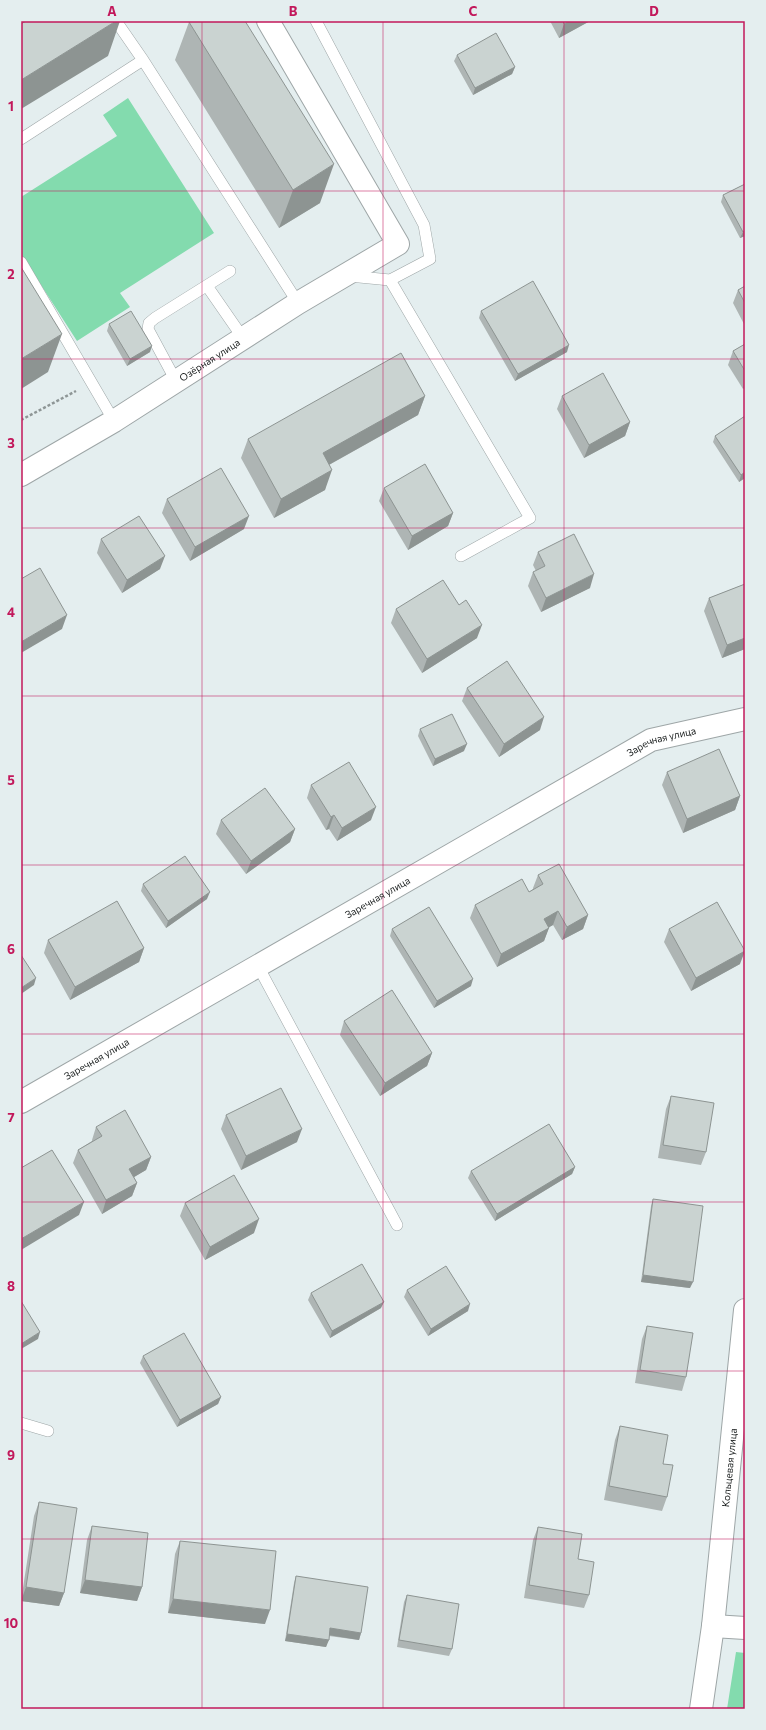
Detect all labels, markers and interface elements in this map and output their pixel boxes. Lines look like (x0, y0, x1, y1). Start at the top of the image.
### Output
text: A (107, 3, 117, 19)
text: B (289, 3, 298, 19)
text: C (469, 3, 478, 19)
text: D (649, 3, 659, 19)
text: 1 (8, 98, 14, 114)
text: 2 (7, 266, 15, 282)
street label: Озёрная улица (177, 336, 242, 384)
text: 3 (7, 435, 15, 451)
text: 4 (7, 604, 15, 620)
street label: Заречная улица (625, 724, 697, 759)
text: 5 (7, 772, 15, 788)
street label: Заречная улица (343, 874, 412, 921)
text: 6 (7, 941, 15, 957)
street label: Заречная улица (62, 1035, 131, 1082)
text: 7 (7, 1109, 15, 1125)
text: 8 (7, 1278, 15, 1294)
street label: Кольцевая улица (719, 1428, 739, 1508)
text: 9 (7, 1447, 15, 1463)
text: 10 (4, 1615, 19, 1631)

